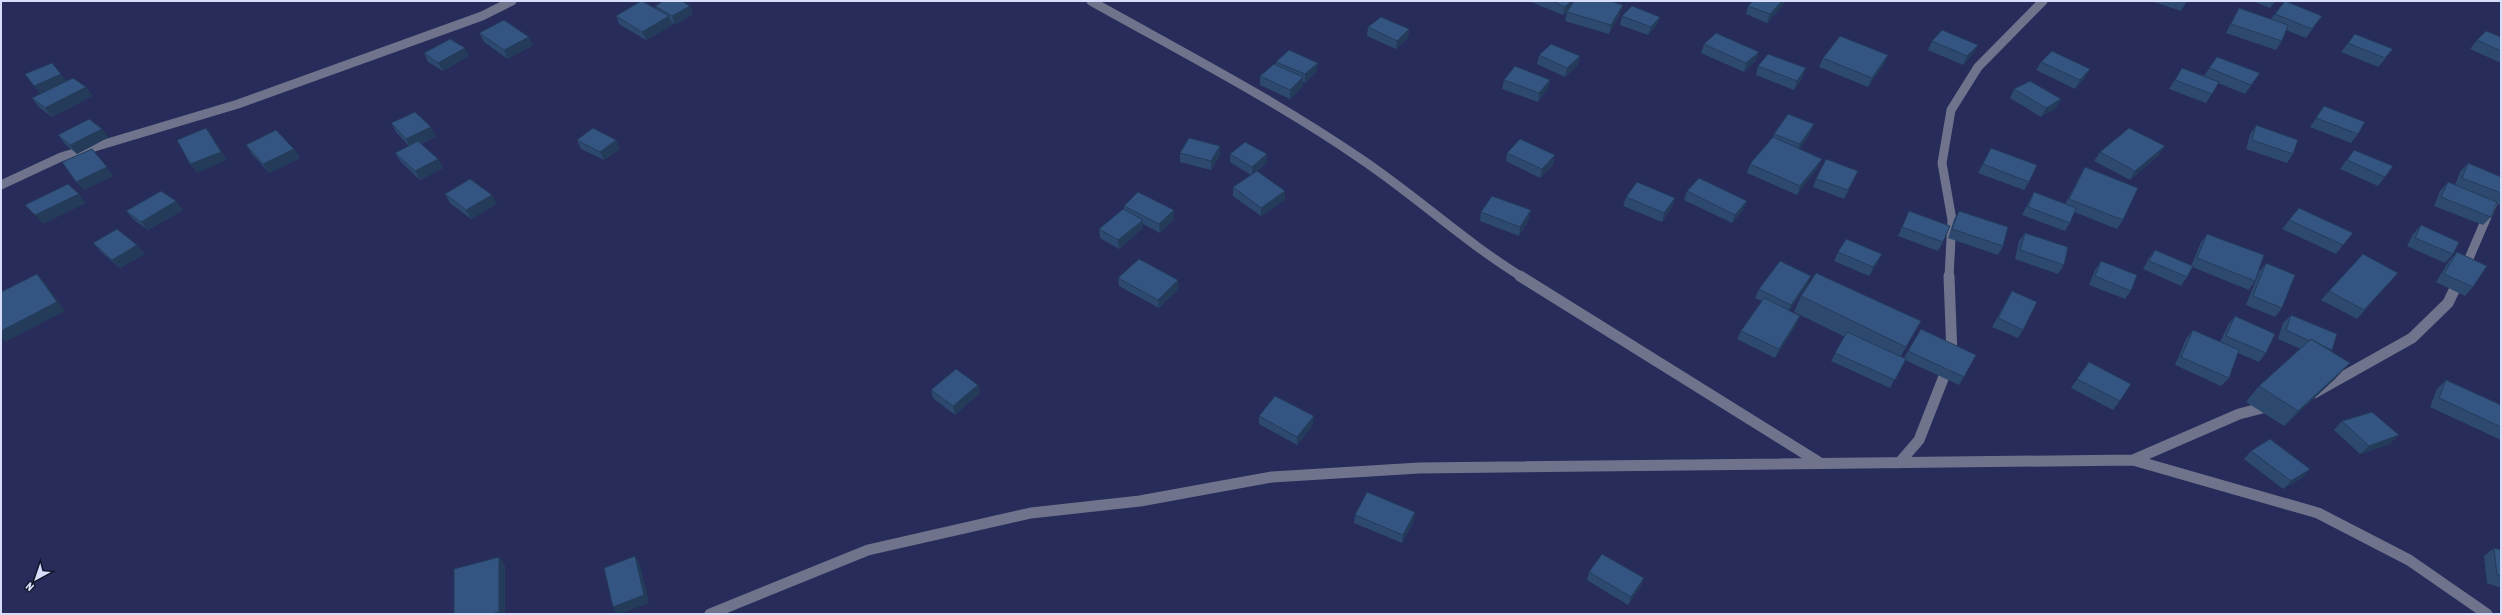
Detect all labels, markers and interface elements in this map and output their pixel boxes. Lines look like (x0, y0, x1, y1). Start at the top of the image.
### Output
north arrow (16, 559, 56, 599)
text: N (23, 580, 36, 593)

